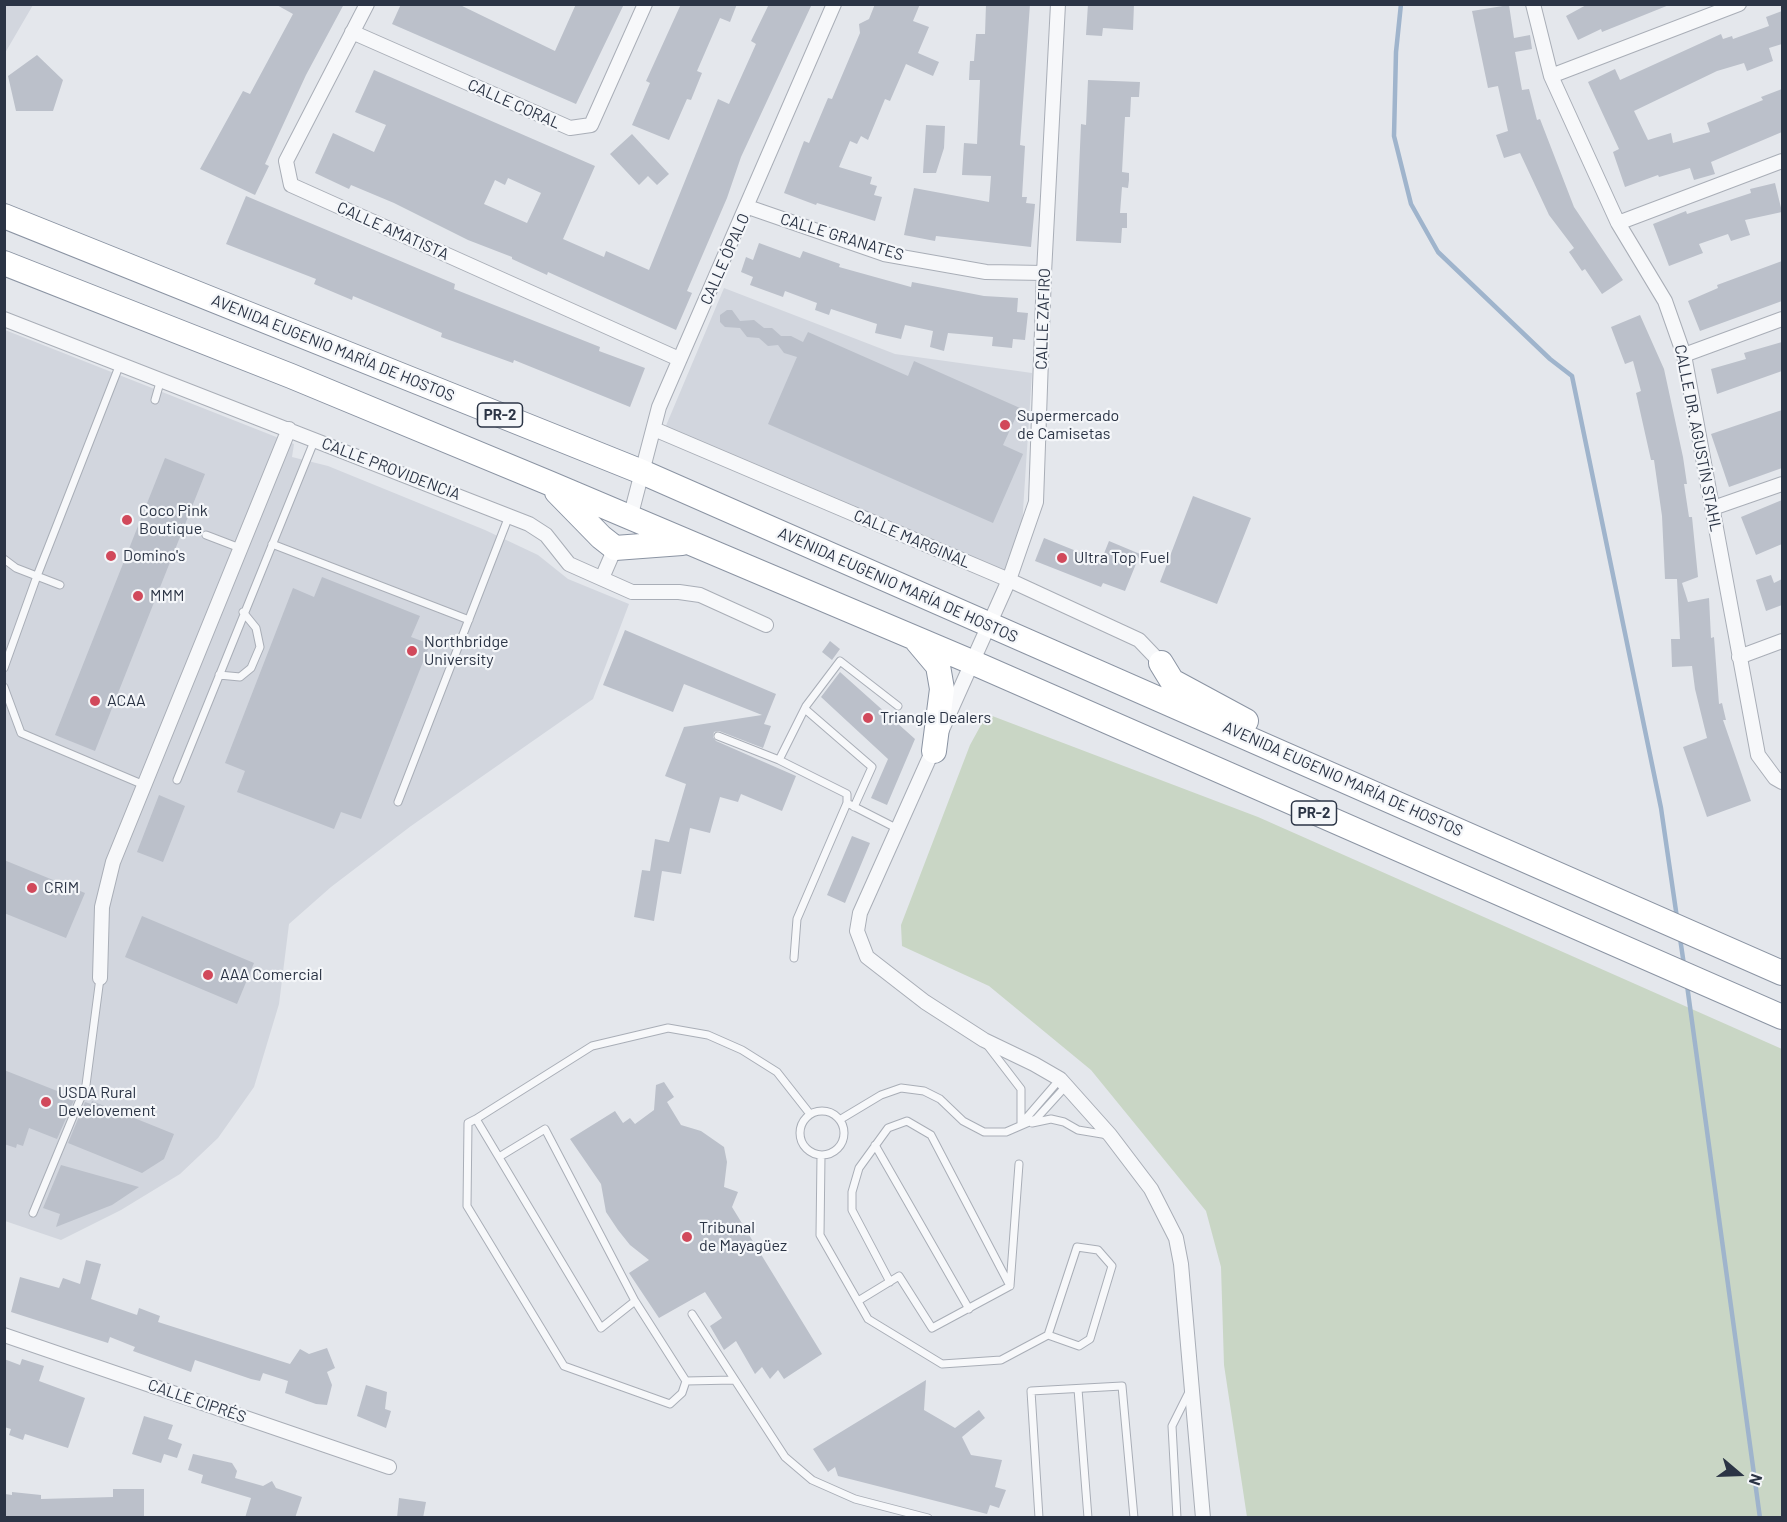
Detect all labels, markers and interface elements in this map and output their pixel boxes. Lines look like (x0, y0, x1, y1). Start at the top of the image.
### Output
street label: CALLE CORAL (465, 75, 563, 133)
street label: CALLE AMATISTA (334, 198, 452, 264)
street label: CALLE GRANATES (778, 209, 906, 265)
street label: CALLE ÓPALO (696, 210, 754, 308)
street label: CALLE ZAFIRO (1032, 268, 1054, 370)
street label: AVENIDA EUGENIO MARÍA DE HOSTOS (209, 290, 457, 406)
street label: CALLE DR. AGUSTÍN STAHL (1670, 343, 1726, 533)
road number: PR-2 (478, 403, 522, 427)
place label: Supermercado de Camisetas (1017, 406, 1119, 444)
marker: Supermercado de Camisetas (998, 418, 1012, 432)
street label: CALLE PROVIDENCIA (319, 434, 463, 504)
place label: Coco Pink Boutique (139, 501, 208, 539)
street label: CALLE MARGINAL (851, 506, 973, 572)
marker: Coco Pink Boutique (120, 513, 134, 527)
street label: AVENIDA EUGENIO MARÍA DE HOSTOS (775, 523, 1021, 647)
place label: Domino's (123, 546, 185, 566)
place label: Ultra Top Fuel (1074, 548, 1169, 568)
marker: Domino's (104, 549, 118, 563)
marker: Ultra Top Fuel (1055, 551, 1069, 565)
place label: MMM (150, 586, 184, 606)
marker: MMM (131, 589, 145, 603)
place label: Northbridge University (424, 632, 508, 670)
marker: Northbridge University (405, 644, 419, 658)
place label: ACAA (107, 691, 146, 711)
marker: ACAA (88, 694, 102, 708)
place label: Triangle Dealers (880, 708, 991, 728)
marker: Triangle Dealers (861, 711, 875, 725)
street label: AVENIDA EUGENIO MARÍA DE HOSTOS (1220, 717, 1466, 841)
road number: PR-2 (1292, 801, 1336, 825)
place label: CRIM (44, 878, 79, 898)
marker: CRIM (25, 881, 39, 895)
place label: AAA Comercial (220, 965, 322, 985)
marker: AAA Comercial (201, 968, 215, 982)
place label: USDA Rural Develovement (58, 1083, 156, 1121)
marker: USDA Rural Develovement (39, 1095, 53, 1109)
place label: Tribunal de Mayagüez (699, 1218, 787, 1256)
marker: Tribunal de Mayagüez (680, 1230, 694, 1244)
street label: CALLE CIPRÉS (145, 1375, 249, 1427)
north arrow (1709, 1444, 1769, 1504)
text: N (1746, 1472, 1767, 1488)

